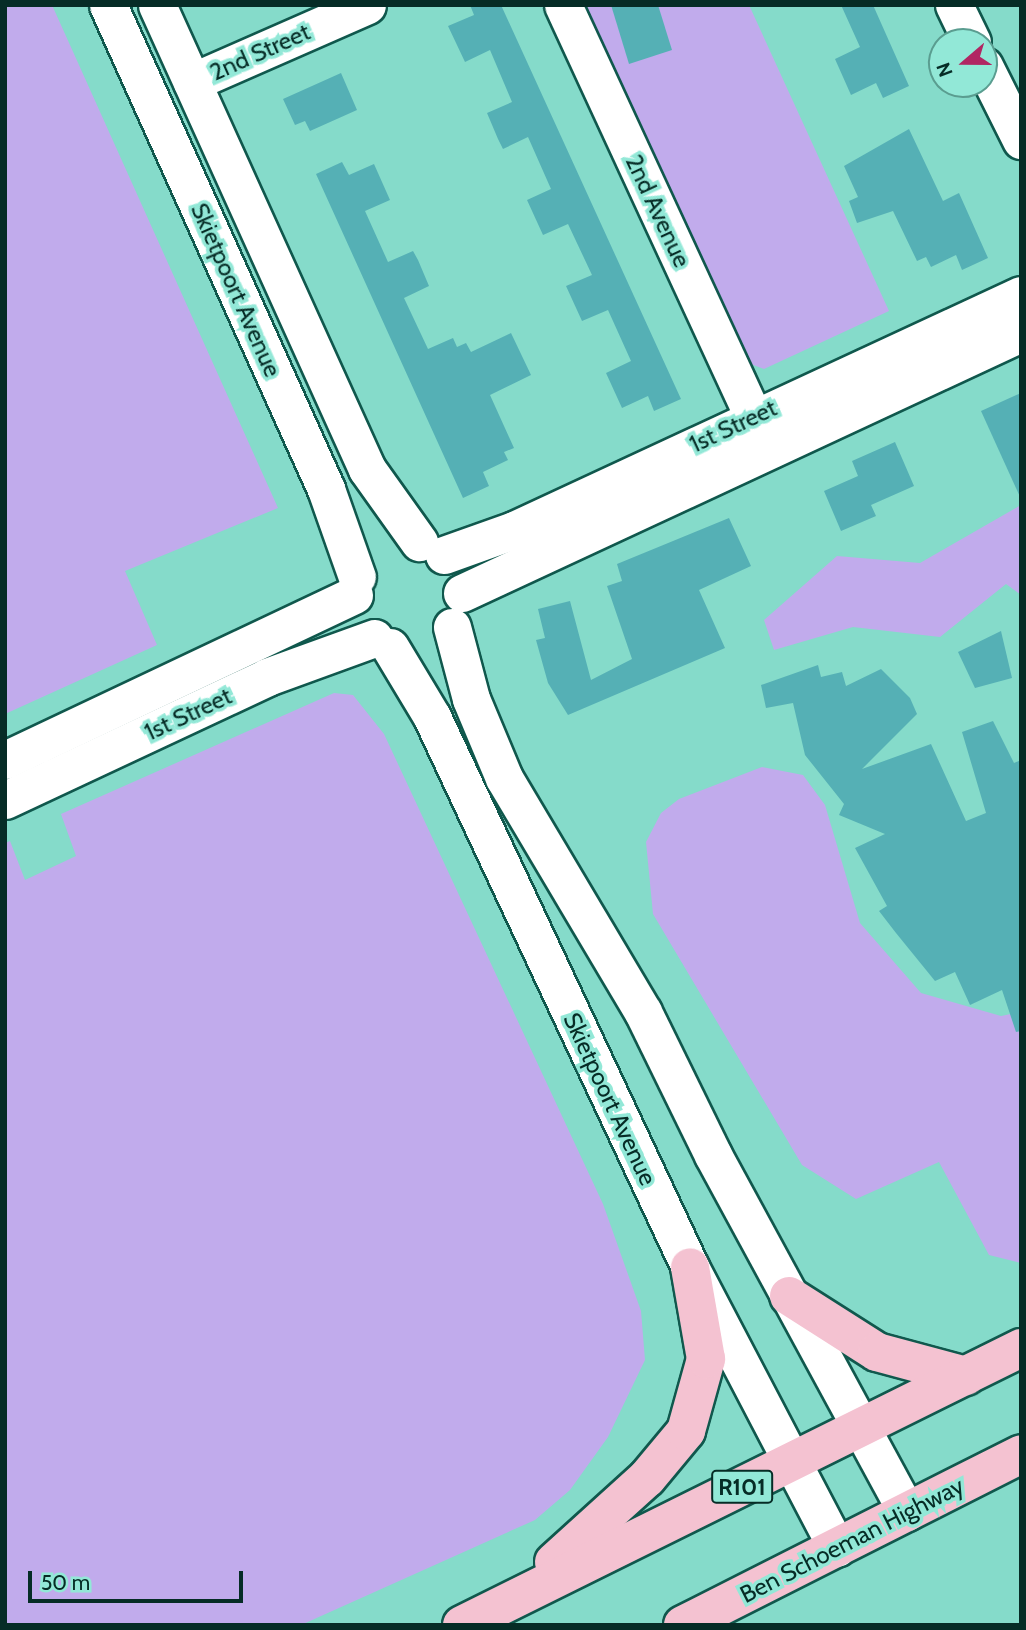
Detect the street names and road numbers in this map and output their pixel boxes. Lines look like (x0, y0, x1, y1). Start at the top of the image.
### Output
street label: 2nd Street (206, 17, 314, 87)
street label: 2nd Avenue (619, 150, 697, 272)
street label: Skietpoort Avenue (185, 199, 287, 381)
street label: 1st Street (685, 393, 781, 459)
street label: 1st Street (140, 681, 236, 747)
street label: Skietpoort Avenue (557, 1008, 663, 1190)
road number: R101 (710, 1468, 774, 1506)
street label: Ben Schoeman Highway (735, 1471, 969, 1609)

